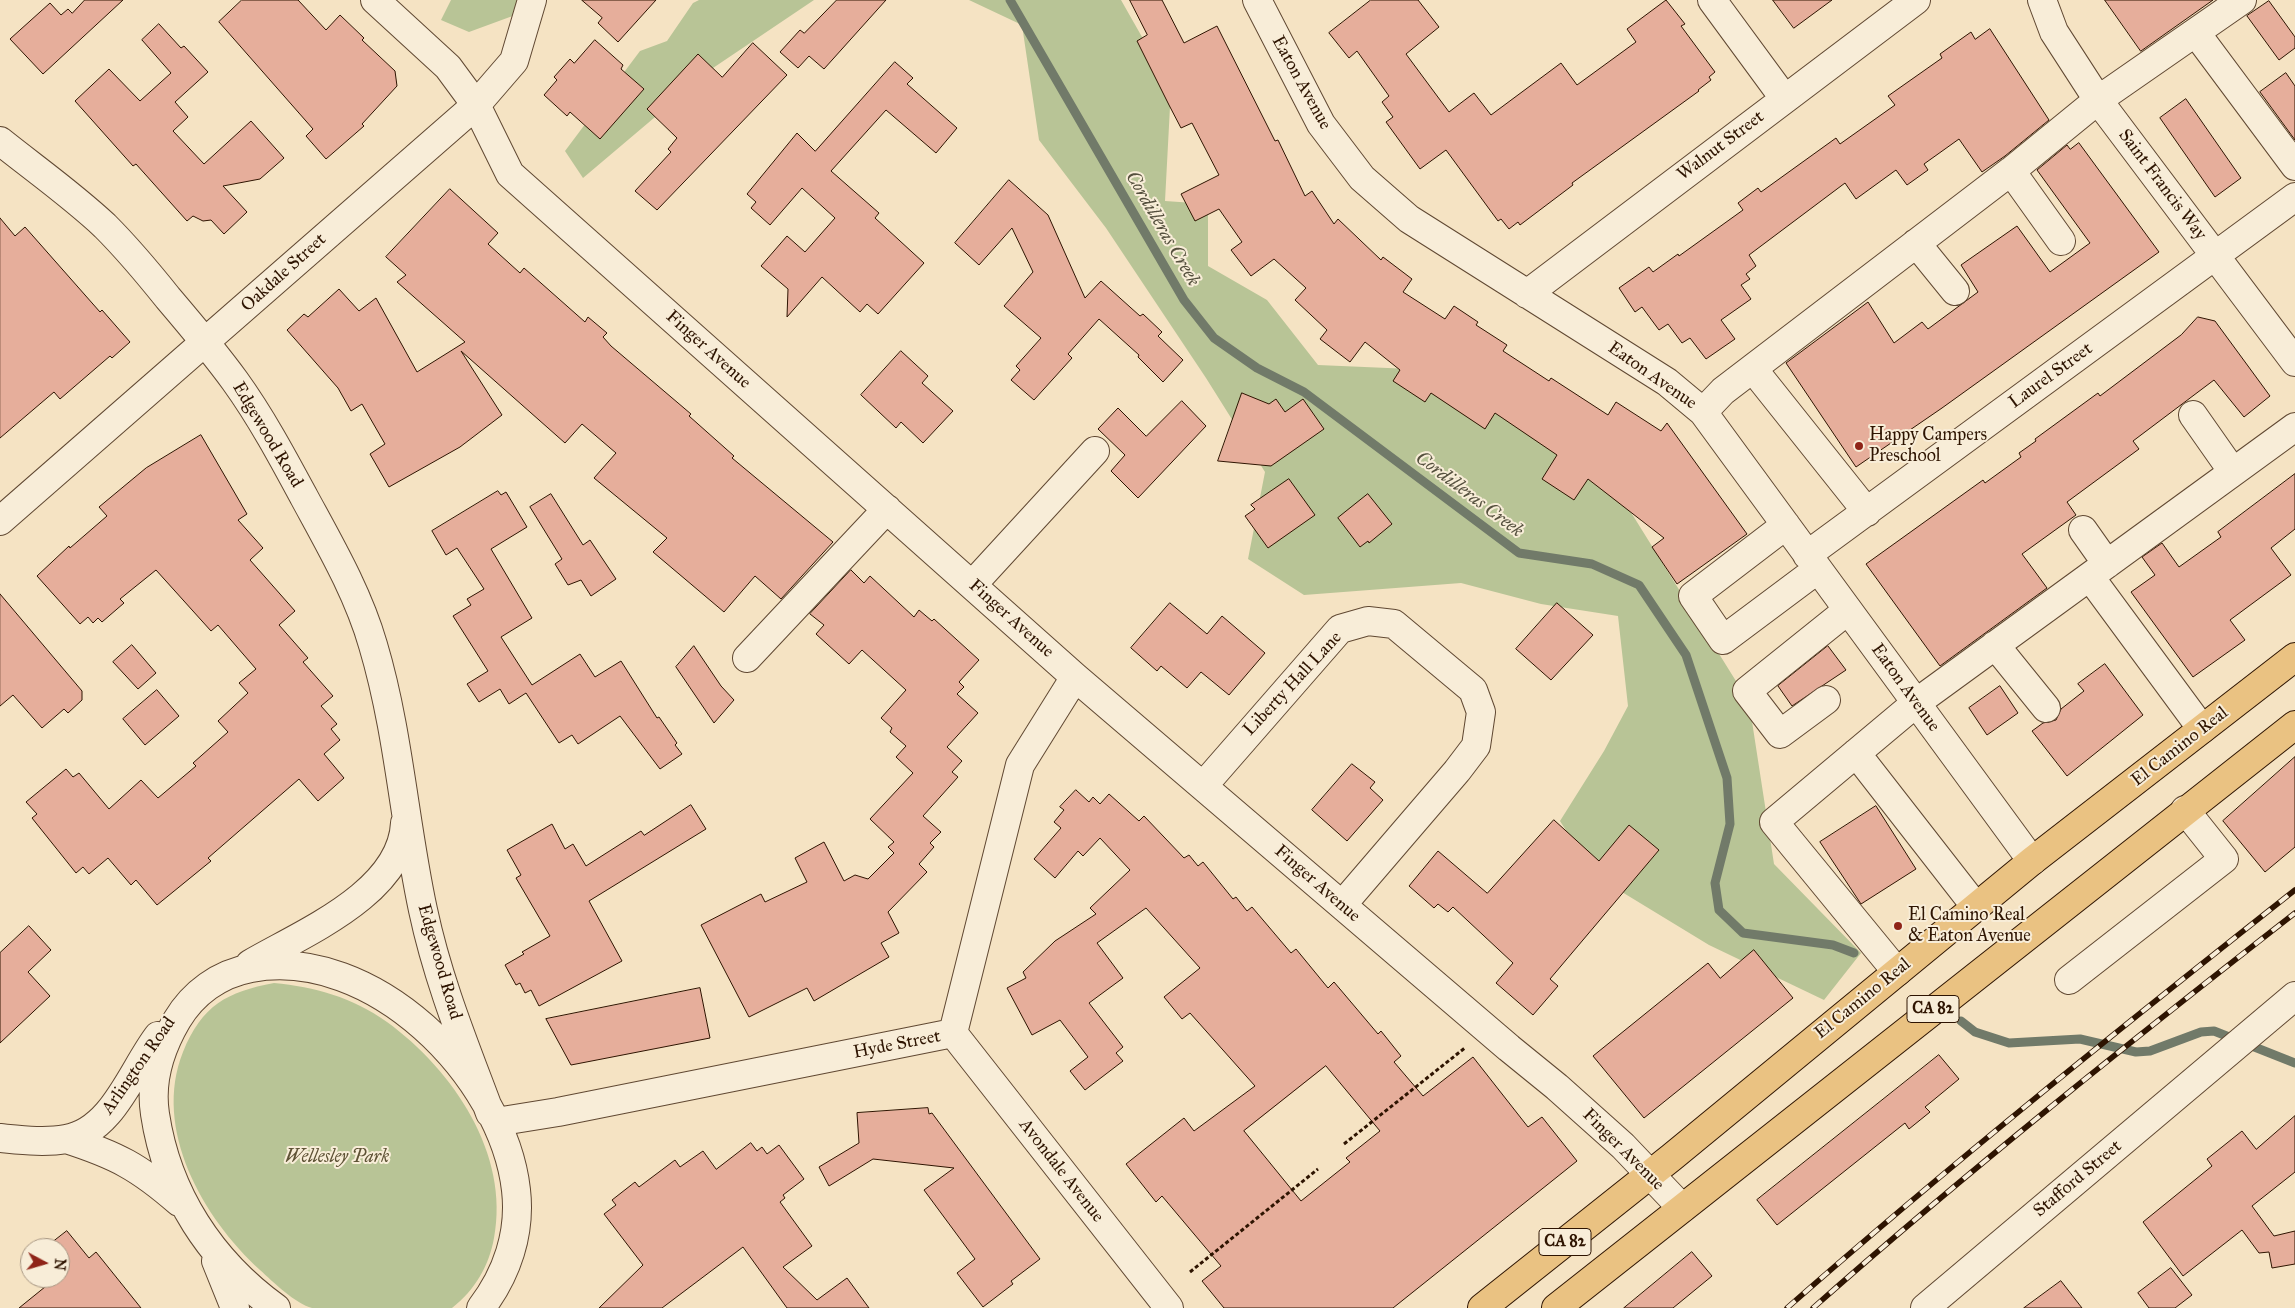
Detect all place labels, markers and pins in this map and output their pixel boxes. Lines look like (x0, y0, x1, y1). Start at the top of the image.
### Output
place label: Happy Campers Preschool (1869, 425, 1987, 468)
marker: Happy Campers Preschool (1853, 440, 1865, 452)
place label: El Camino Real & Eaton Avenue (1908, 905, 2031, 948)
marker: El Camino Real & Eaton Avenue (1892, 920, 1904, 932)

